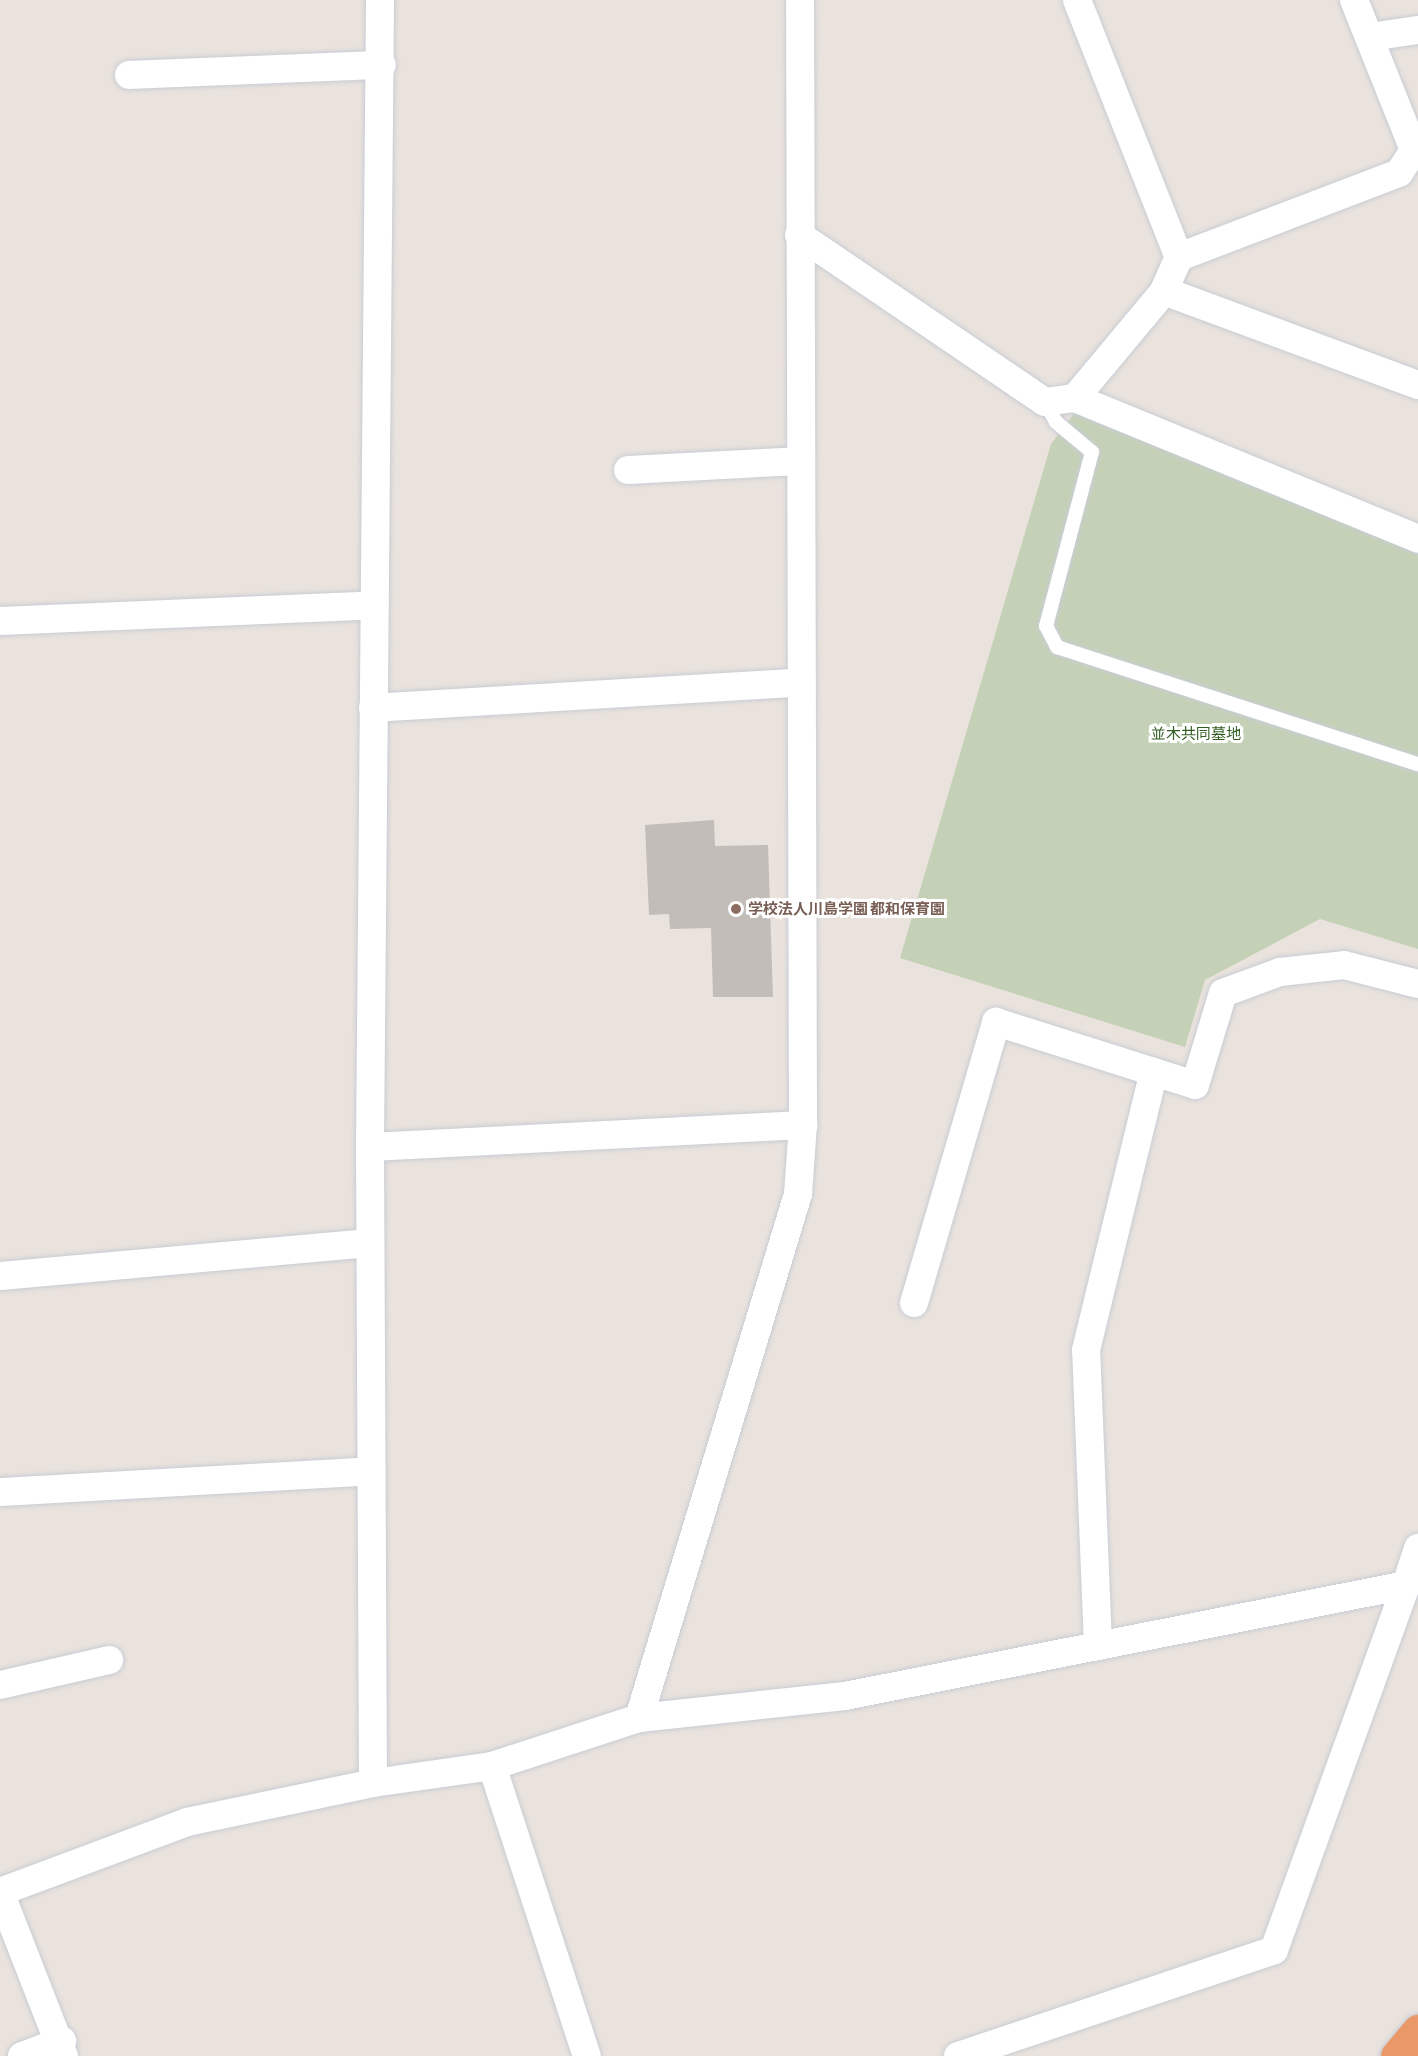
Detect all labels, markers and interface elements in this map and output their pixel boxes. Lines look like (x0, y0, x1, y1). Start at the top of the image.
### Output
park label: 並木共同墓地 (1151, 725, 1241, 743)
place label: 学校法人川島学園 都和保育園 (748, 900, 945, 918)
marker: 学校法人川島学園 都和保育園 (729, 902, 743, 916)

